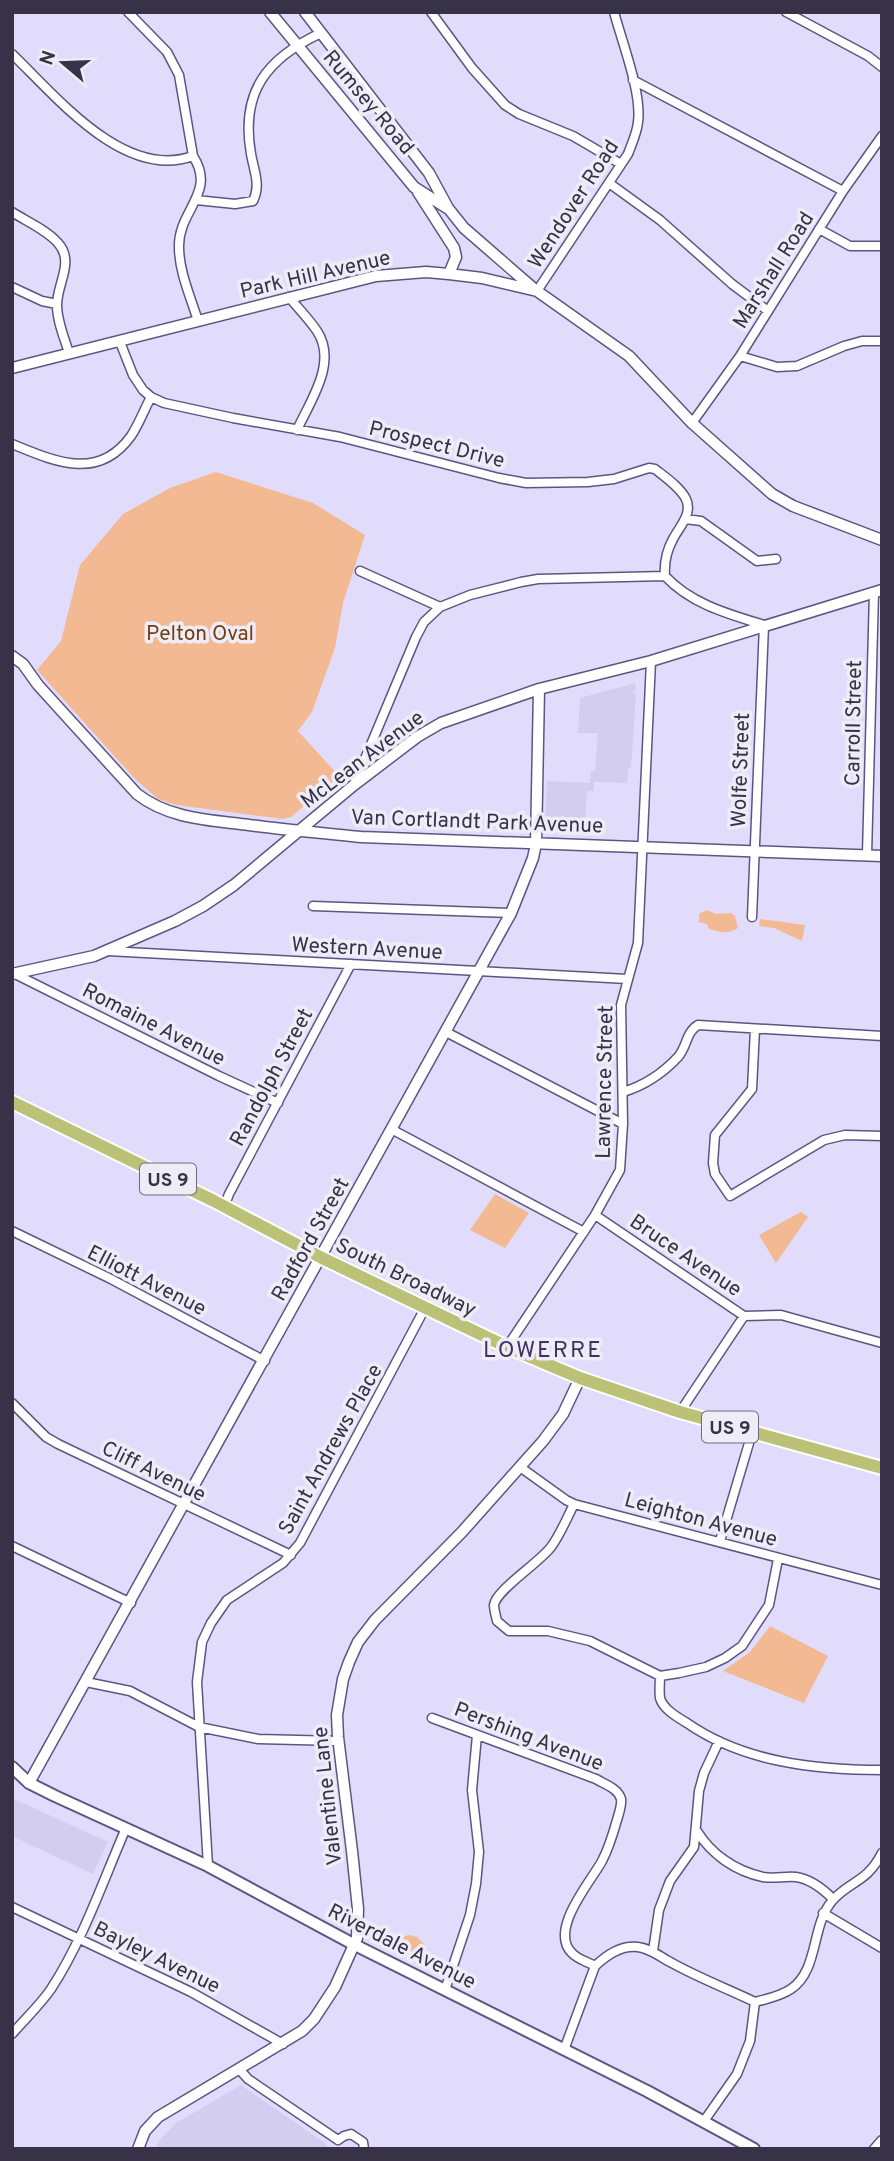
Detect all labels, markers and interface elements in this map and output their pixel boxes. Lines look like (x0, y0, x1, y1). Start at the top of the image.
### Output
north arrow (28, 28, 98, 98)
street label: Rumsey Road (316, 45, 420, 161)
text: N (35, 48, 62, 68)
street label: Wendover Road (523, 135, 626, 274)
street label: Marshall Road (728, 207, 821, 334)
street label: Park Hill Avenue (237, 245, 393, 306)
street label: Prospect Drive (366, 416, 507, 475)
park label: Pelton Oval (146, 621, 254, 648)
street label: Carroll Street (840, 660, 869, 786)
street label: McLean Avenue (296, 705, 430, 815)
street label: Wolfe Street (726, 712, 757, 828)
street label: Van Cortlandt Park Avenue (350, 805, 604, 840)
street label: Western Avenue (291, 932, 443, 967)
street label: Romaine Avenue (77, 978, 229, 1073)
street label: Randolph Street (225, 1004, 320, 1151)
street label: Lawrence Street (591, 1005, 620, 1159)
road number: US 9 (140, 1163, 196, 1194)
street label: Radford Street (266, 1173, 356, 1306)
street label: Bruce Avenue (624, 1209, 746, 1304)
street label: South Broadway (330, 1233, 480, 1324)
street label: Elliott Avenue (82, 1240, 210, 1323)
district label: LOWERRE (483, 1337, 603, 1366)
street label: Saint Andrews Place (273, 1360, 389, 1540)
road number: US 9 (702, 1412, 758, 1442)
street label: Cliff Avenue (97, 1435, 210, 1509)
street label: Leighton Avenue (621, 1487, 780, 1554)
street label: Pershing Avenue (450, 1696, 607, 1778)
street label: Valentine Lane (308, 1725, 349, 1867)
street label: Riverdale Avenue (323, 1898, 480, 1996)
street label: Bayley Avenue (88, 1916, 224, 2001)

